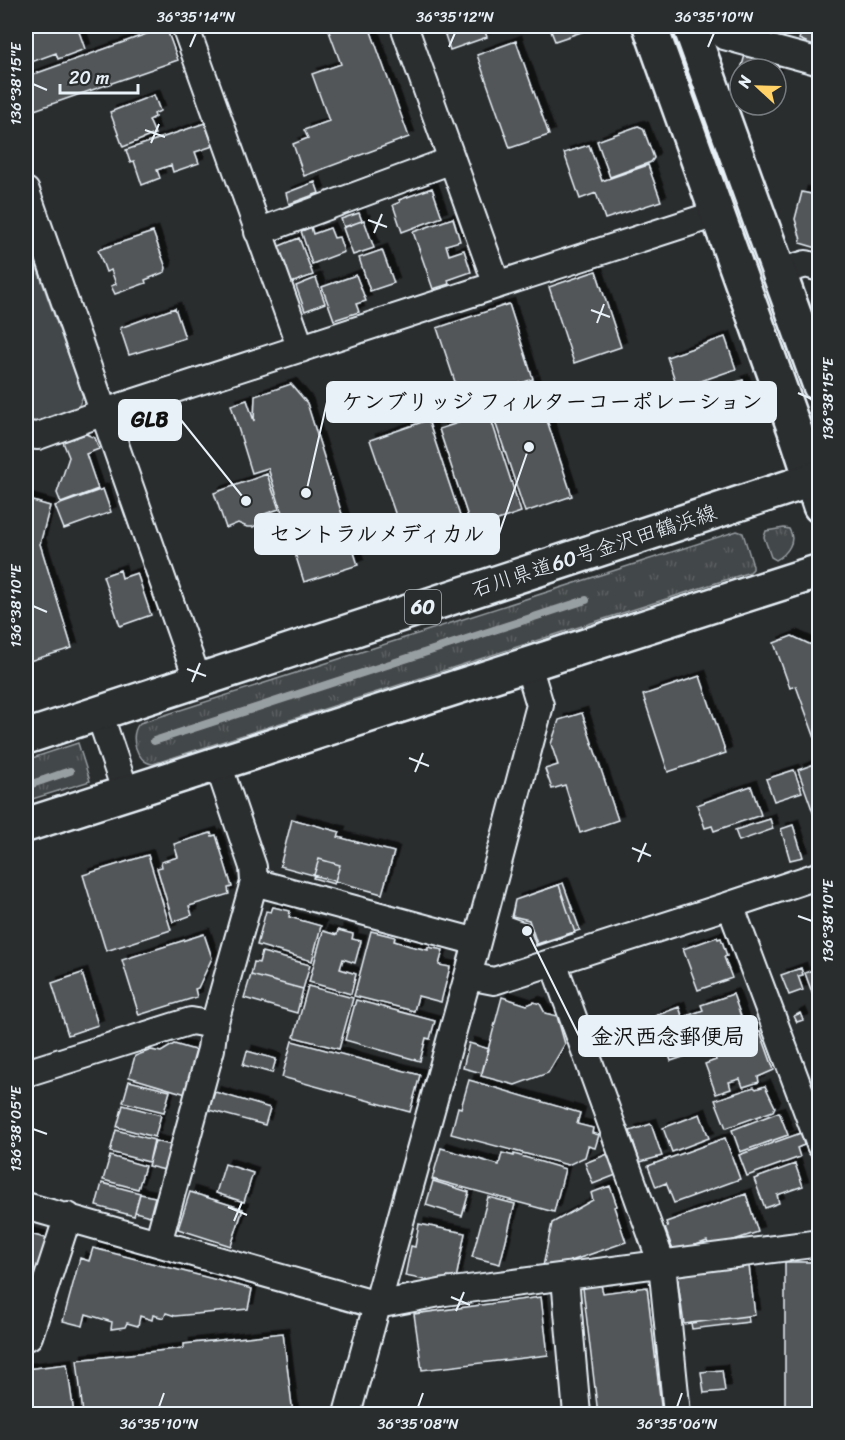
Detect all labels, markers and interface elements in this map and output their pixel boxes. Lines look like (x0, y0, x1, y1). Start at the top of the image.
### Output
text: 36°35'14"N (157, 4, 236, 30)
text: 36°35'12"N (416, 4, 495, 30)
text: 36°35'10"N (675, 4, 754, 30)
text: 136°38'15"E (3, 41, 29, 125)
scale bar (60, 57, 138, 95)
north arrow (728, 57, 788, 117)
text: 20 m (69, 62, 109, 94)
text: N (729, 70, 760, 93)
text: 136°38'15"E (815, 356, 841, 440)
callout: ケンブリッジ フィルターコーポレーション (327, 382, 776, 422)
text: ケンブリッジ フィルターコーポレーション (341, 382, 763, 421)
callout: GLB (119, 400, 181, 440)
text: GLB (130, 400, 169, 439)
street label: 石川県道60号金沢田鶴浜線 (466, 493, 722, 609)
callout: セントラルメディカル (255, 514, 499, 554)
text: セントラルメディカル (269, 514, 485, 553)
text: 136°38'10"E (3, 563, 29, 647)
road number: 60 (405, 590, 441, 624)
text: 136°38'10"E (815, 878, 841, 962)
callout: 金沢西念郵便局 (579, 1016, 757, 1056)
text: 金沢西念郵便局 (591, 1017, 745, 1056)
text: 136°38'05"E (3, 1084, 29, 1172)
text: 36°35'10"N (120, 1411, 199, 1437)
text: 36°35'08"N (377, 1411, 459, 1437)
text: 36°35'06"N (637, 1411, 718, 1437)

